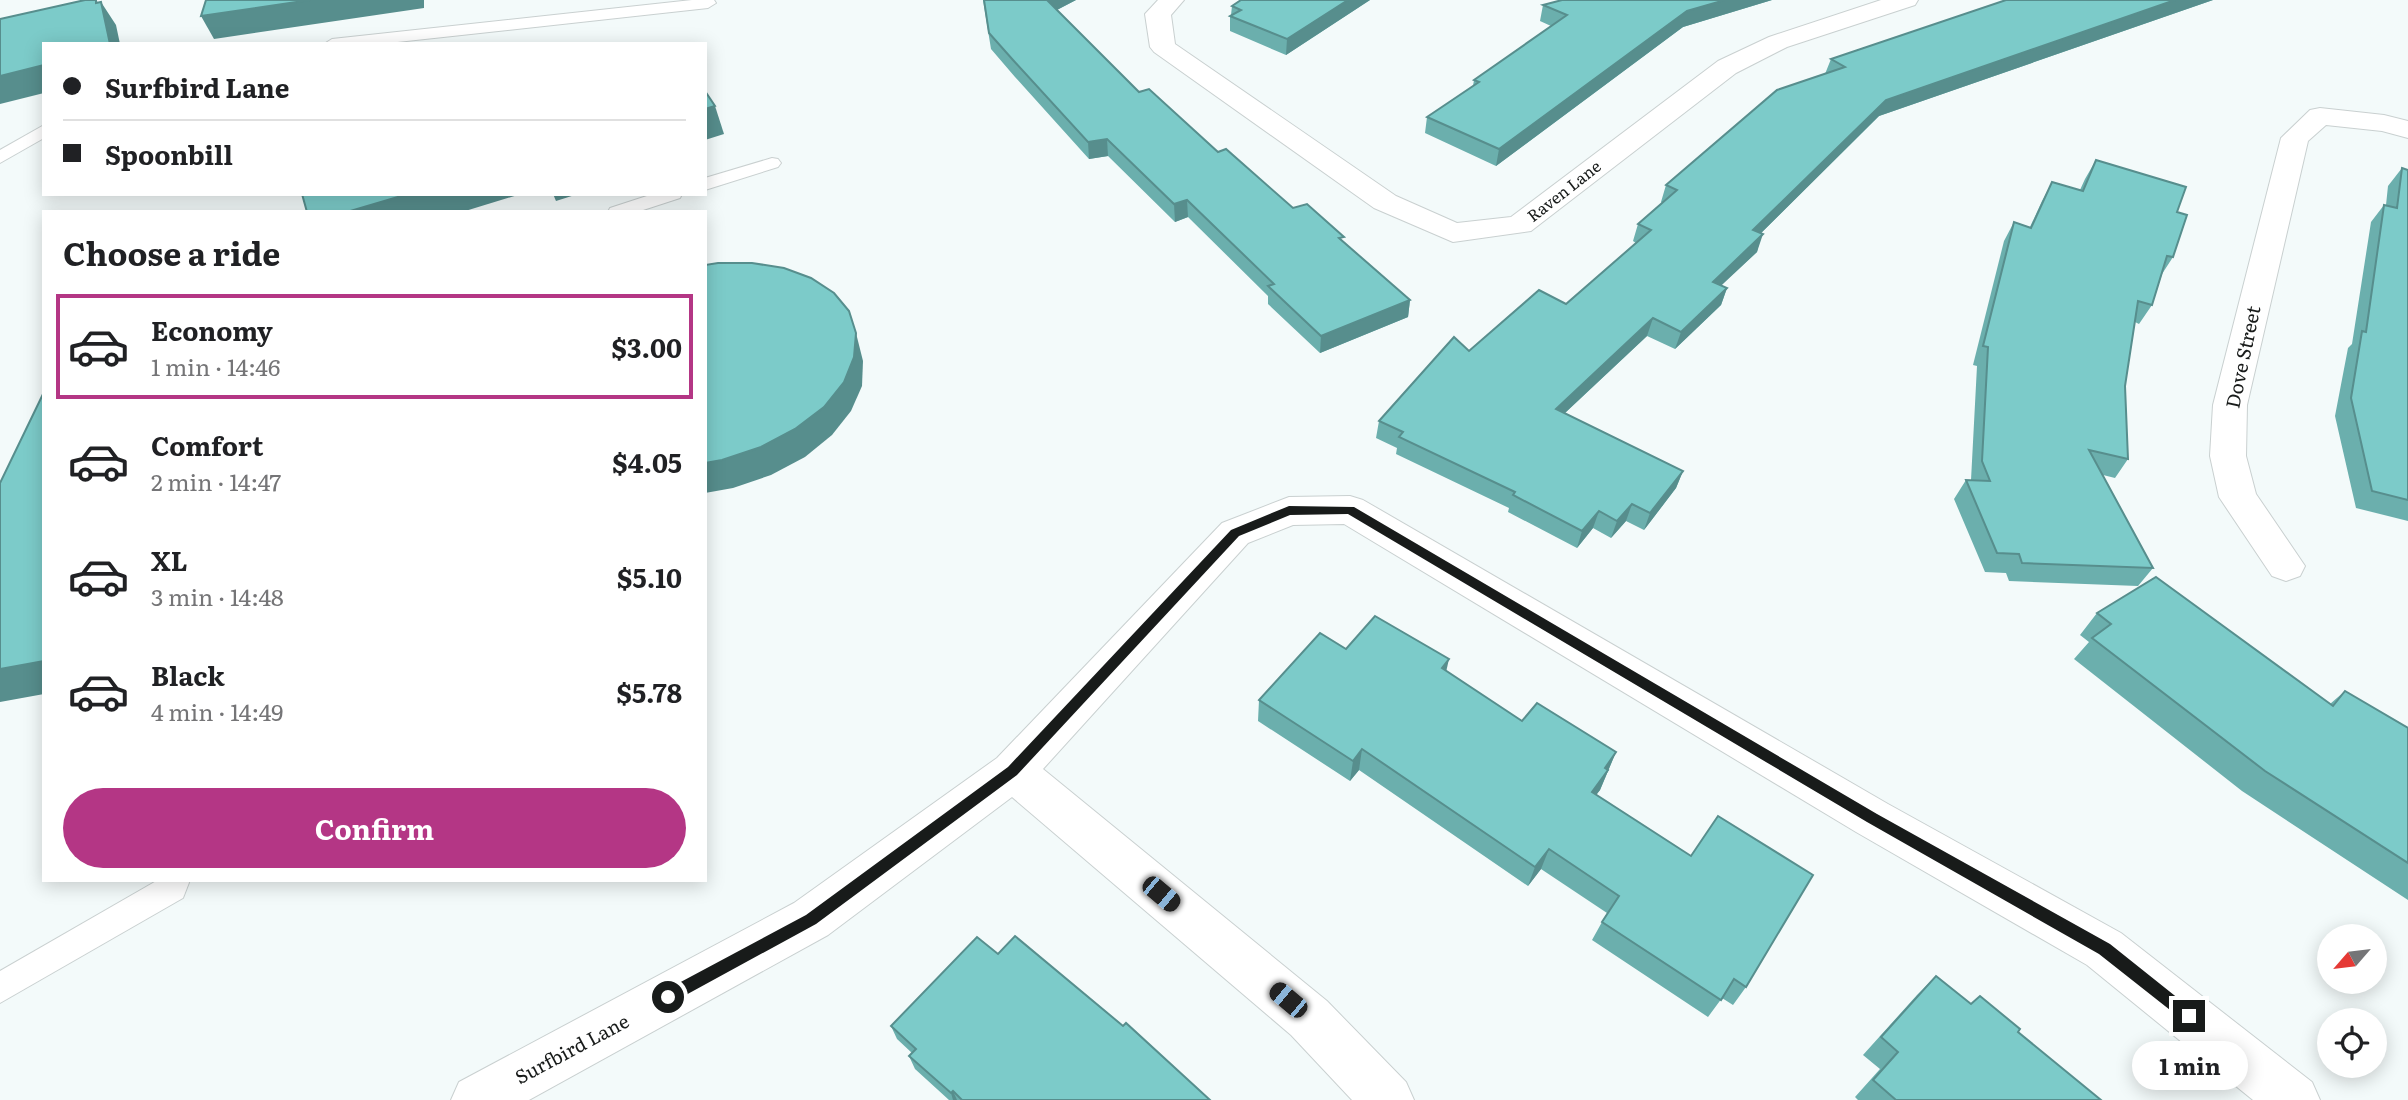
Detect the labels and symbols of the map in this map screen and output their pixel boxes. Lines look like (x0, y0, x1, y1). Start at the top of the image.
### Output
street label: Raven Lane (1521, 154, 1605, 227)
street label: Dove Street (2217, 303, 2267, 411)
car (1139, 872, 1184, 916)
north arrow (2317, 924, 2387, 994)
car (1266, 978, 1311, 1022)
route start (652, 981, 684, 1013)
route end (2173, 1000, 2205, 1032)
street label: Surfbird Lane (510, 1006, 634, 1090)
callout: 1 min (2131, 1040, 2247, 1090)

